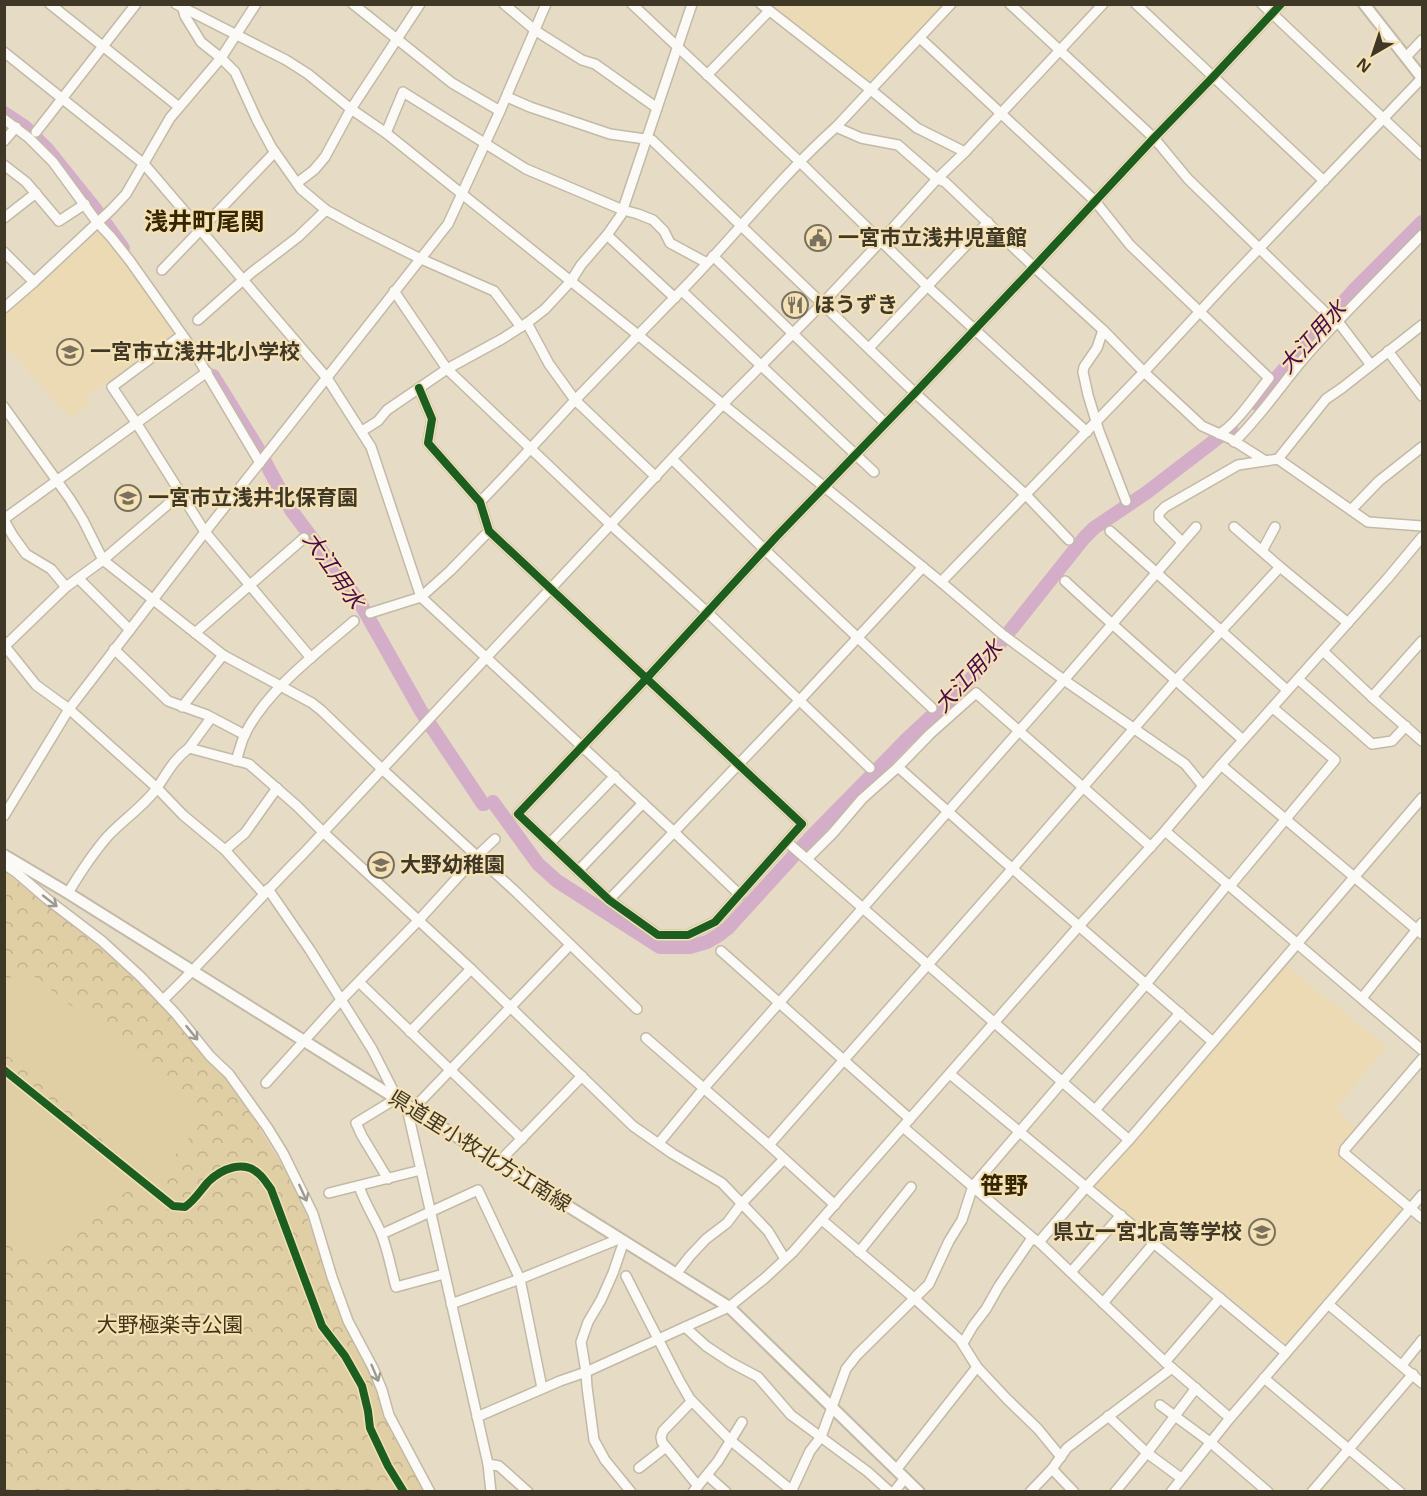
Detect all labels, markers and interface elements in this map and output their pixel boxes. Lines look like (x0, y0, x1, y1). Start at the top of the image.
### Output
north arrow (1343, 24, 1403, 84)
text: N (1352, 53, 1376, 78)
district label: 浅井町尾関 (144, 204, 264, 237)
public building icon: 一宮市立浅井児童館 (803, 223, 833, 253)
place label: 一宮市立浅井児童館 (838, 223, 1027, 251)
restaurant icon: ほうずき (780, 290, 810, 320)
place label: ほうずき (814, 290, 898, 318)
water label: 大江用水 (1271, 292, 1353, 379)
school or university icon: 一宮市立浅井北小学校 (55, 337, 85, 367)
place label: 一宮市立浅井北小学校 (90, 337, 300, 365)
school or university icon: 一宮市立浅井北保育園 (113, 483, 143, 513)
place label: 一宮市立浅井北保育園 (148, 483, 358, 511)
water label: 大江用水 (297, 525, 373, 616)
water label: 大江用水 (926, 631, 1010, 718)
school or university icon: 大野幼稚園 (366, 850, 396, 880)
place label: 大野幼稚園 (400, 850, 505, 878)
one-way arrow (42, 895, 58, 908)
one-way arrow (186, 1025, 199, 1041)
street label: 県道里小牧北方江南線 (384, 1083, 577, 1218)
district label: 笹野 (980, 1168, 1028, 1201)
one-way arrow (298, 1183, 309, 1201)
place label: 県立一宮北高等学校 (1053, 1217, 1242, 1245)
school or university icon: 県立一宮北高等学校 (1247, 1217, 1277, 1247)
park label: 大野極楽寺公園 (97, 1310, 244, 1338)
one-way arrow (370, 1364, 381, 1382)

